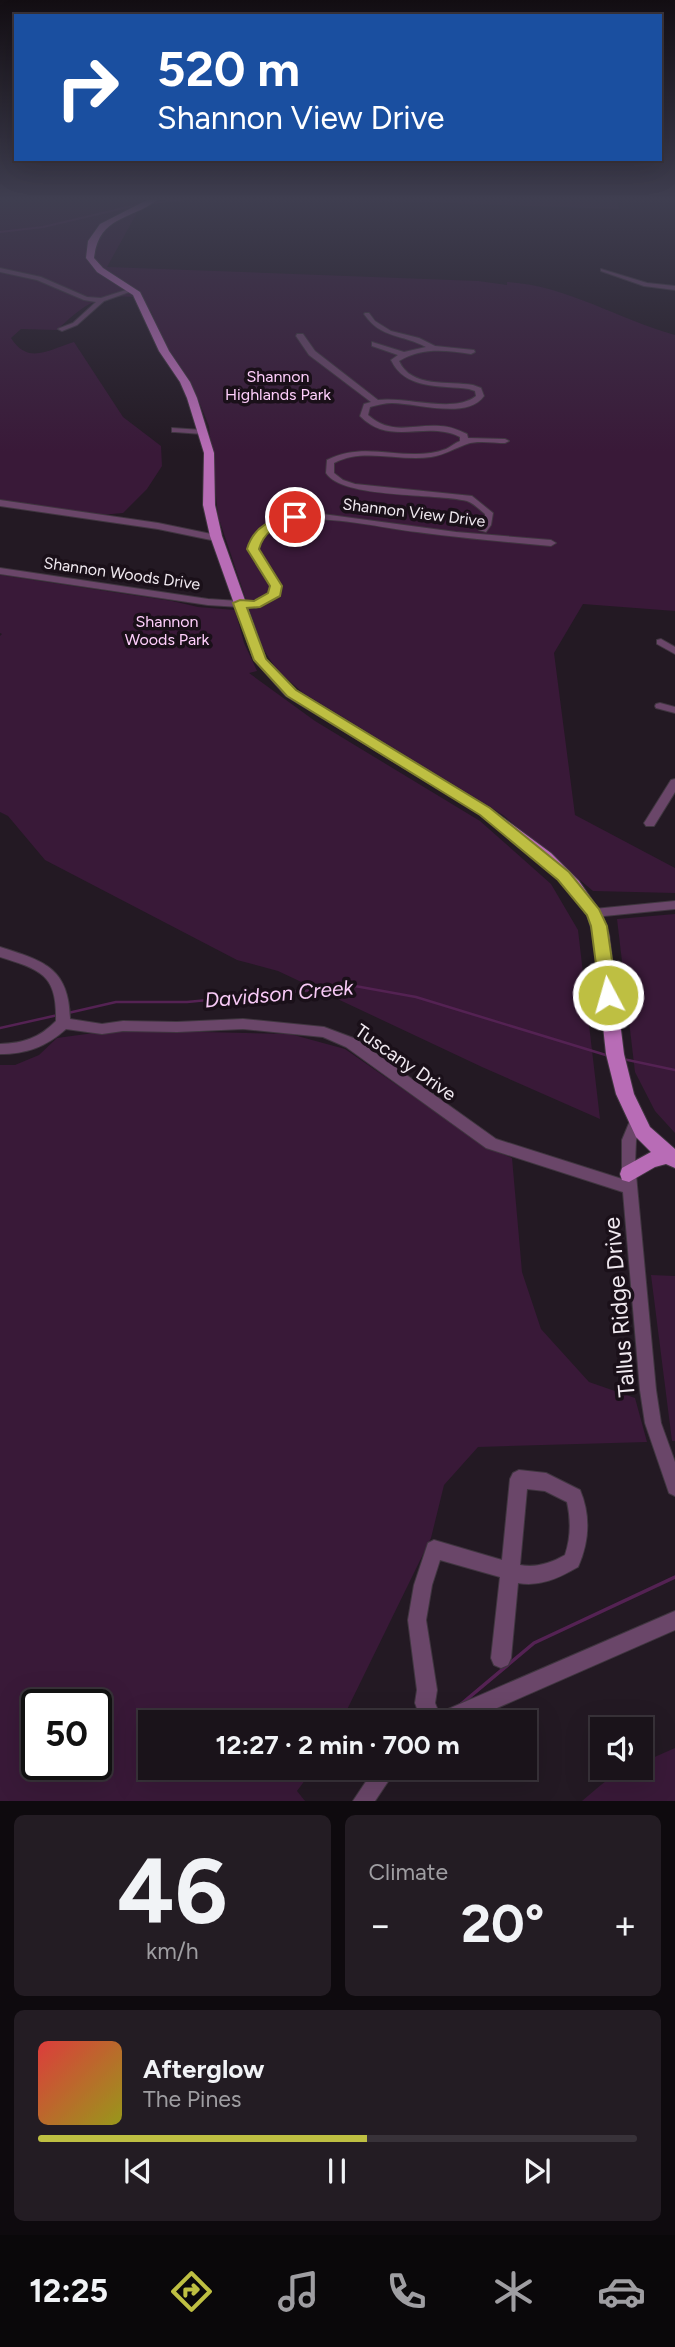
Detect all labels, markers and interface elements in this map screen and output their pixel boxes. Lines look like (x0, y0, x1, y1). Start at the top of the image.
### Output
text: 520 m (157, 39, 300, 98)
icon: right (42, 42, 133, 133)
text: Shannon View Drive (157, 99, 445, 137)
park label: Shannon Highlands Park (225, 367, 331, 404)
pin (265, 487, 325, 547)
street label: Shannon View Drive (341, 494, 487, 531)
icon: arrive (276, 498, 314, 536)
street label: Shannon Woods Drive (42, 553, 202, 594)
park label: Shannon Woods Park (125, 612, 209, 649)
position arrow (571, 958, 645, 1032)
water label: Davidson Creek (203, 974, 355, 1012)
street label: Tuscany Drive (351, 1019, 461, 1106)
street label: Tallus Ridge Drive (597, 1216, 641, 1398)
speed limit sign: 50 (21, 1689, 112, 1780)
map controls (590, 1717, 653, 1780)
button: sound (590, 1717, 653, 1780)
text: 12:27 · 2 min · 700 m (215, 1729, 460, 1761)
text: 46 (117, 1837, 227, 1946)
text: Climate (369, 1858, 448, 1886)
text: 20° (461, 1893, 544, 1955)
text: − (369, 1902, 392, 1948)
text: + (613, 1902, 637, 1948)
text: km/h (146, 1937, 199, 1965)
text: Afterglow (143, 2053, 265, 2085)
text: The Pines (143, 2085, 242, 2113)
icon: previous (119, 2152, 157, 2190)
icon: pause (318, 2152, 356, 2190)
icon: next (518, 2152, 556, 2190)
icon: directions (167, 2267, 216, 2316)
icon: music (274, 2267, 323, 2316)
icon: phone (382, 2267, 431, 2316)
icon: climate (489, 2267, 538, 2316)
icon: car (597, 2267, 646, 2316)
text: 12:25 (29, 2272, 108, 2310)

